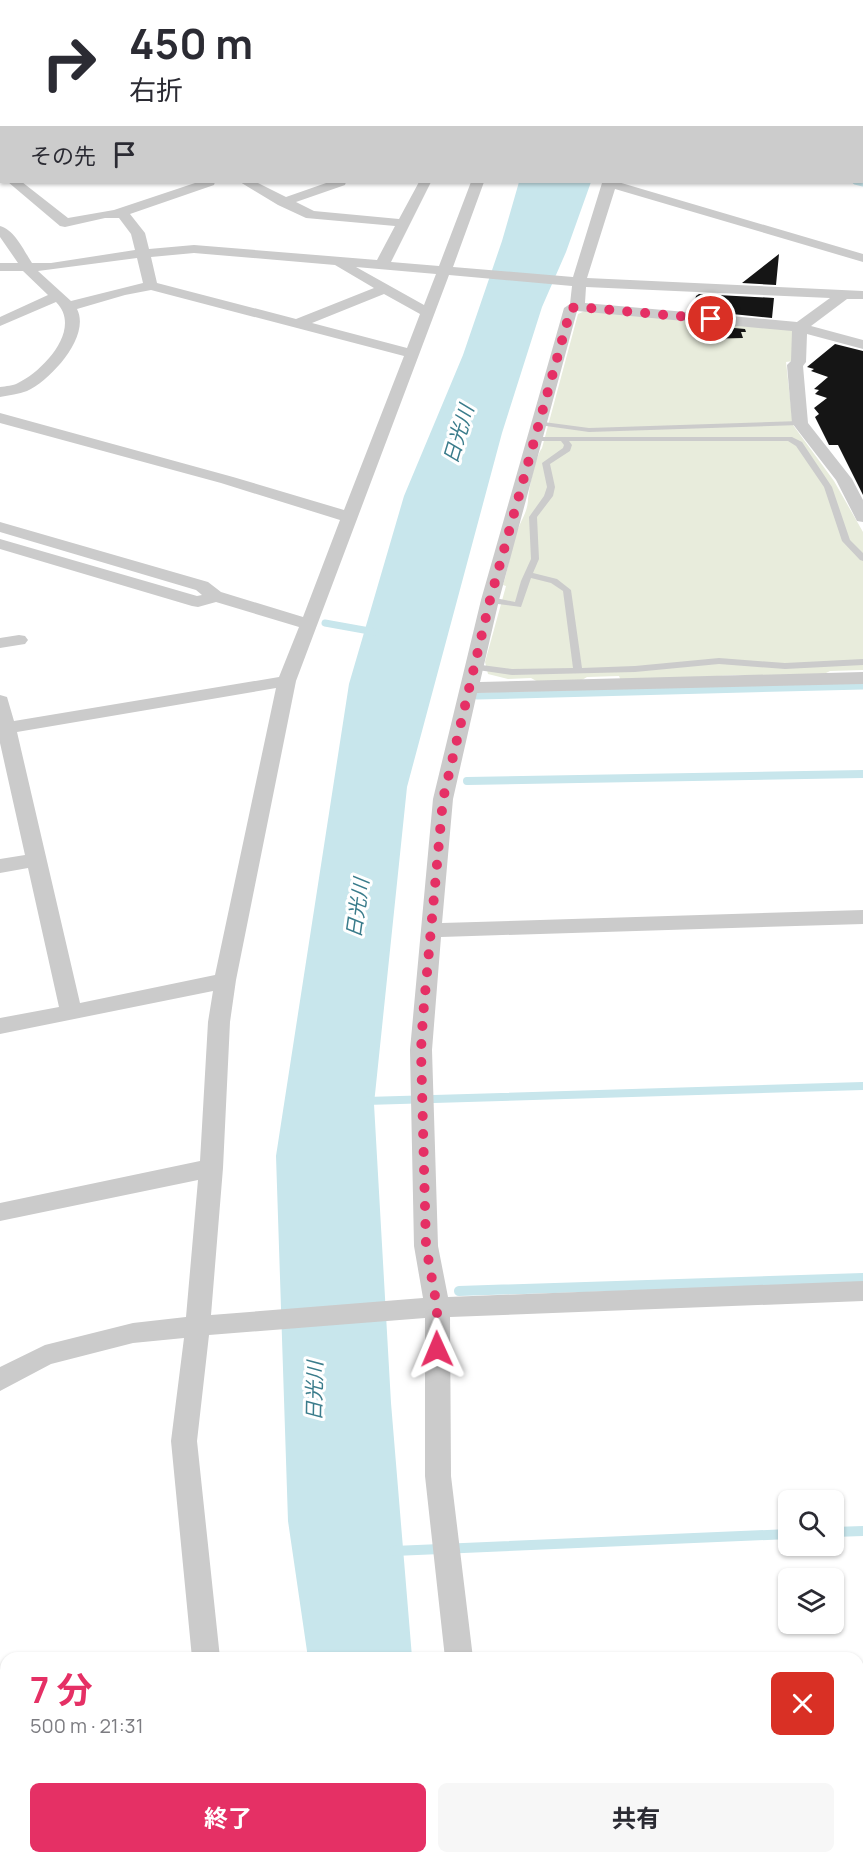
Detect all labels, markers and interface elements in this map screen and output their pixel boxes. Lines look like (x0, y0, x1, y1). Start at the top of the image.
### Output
text: 450 m (129, 14, 253, 72)
icon: right (30, 24, 108, 102)
text: 右折 (129, 71, 183, 108)
icon: arrive (108, 138, 141, 171)
text: その先 (30, 141, 96, 171)
pin (685, 293, 736, 344)
icon: arrive (694, 302, 727, 335)
water label: 日光川 (436, 399, 480, 467)
water label: 日光川 (339, 874, 375, 940)
position arrow (405, 1317, 469, 1381)
water label: 日光川 (300, 1359, 328, 1421)
map controls (778, 1490, 844, 1634)
button: search (778, 1490, 844, 1556)
button: layers (778, 1568, 844, 1634)
text: 7 分 (30, 1665, 92, 1714)
button: close (771, 1672, 834, 1735)
text: 500 m · 21:31 (30, 1712, 143, 1739)
button: 終了 (30, 1783, 426, 1852)
button: 共有 (438, 1783, 834, 1852)

